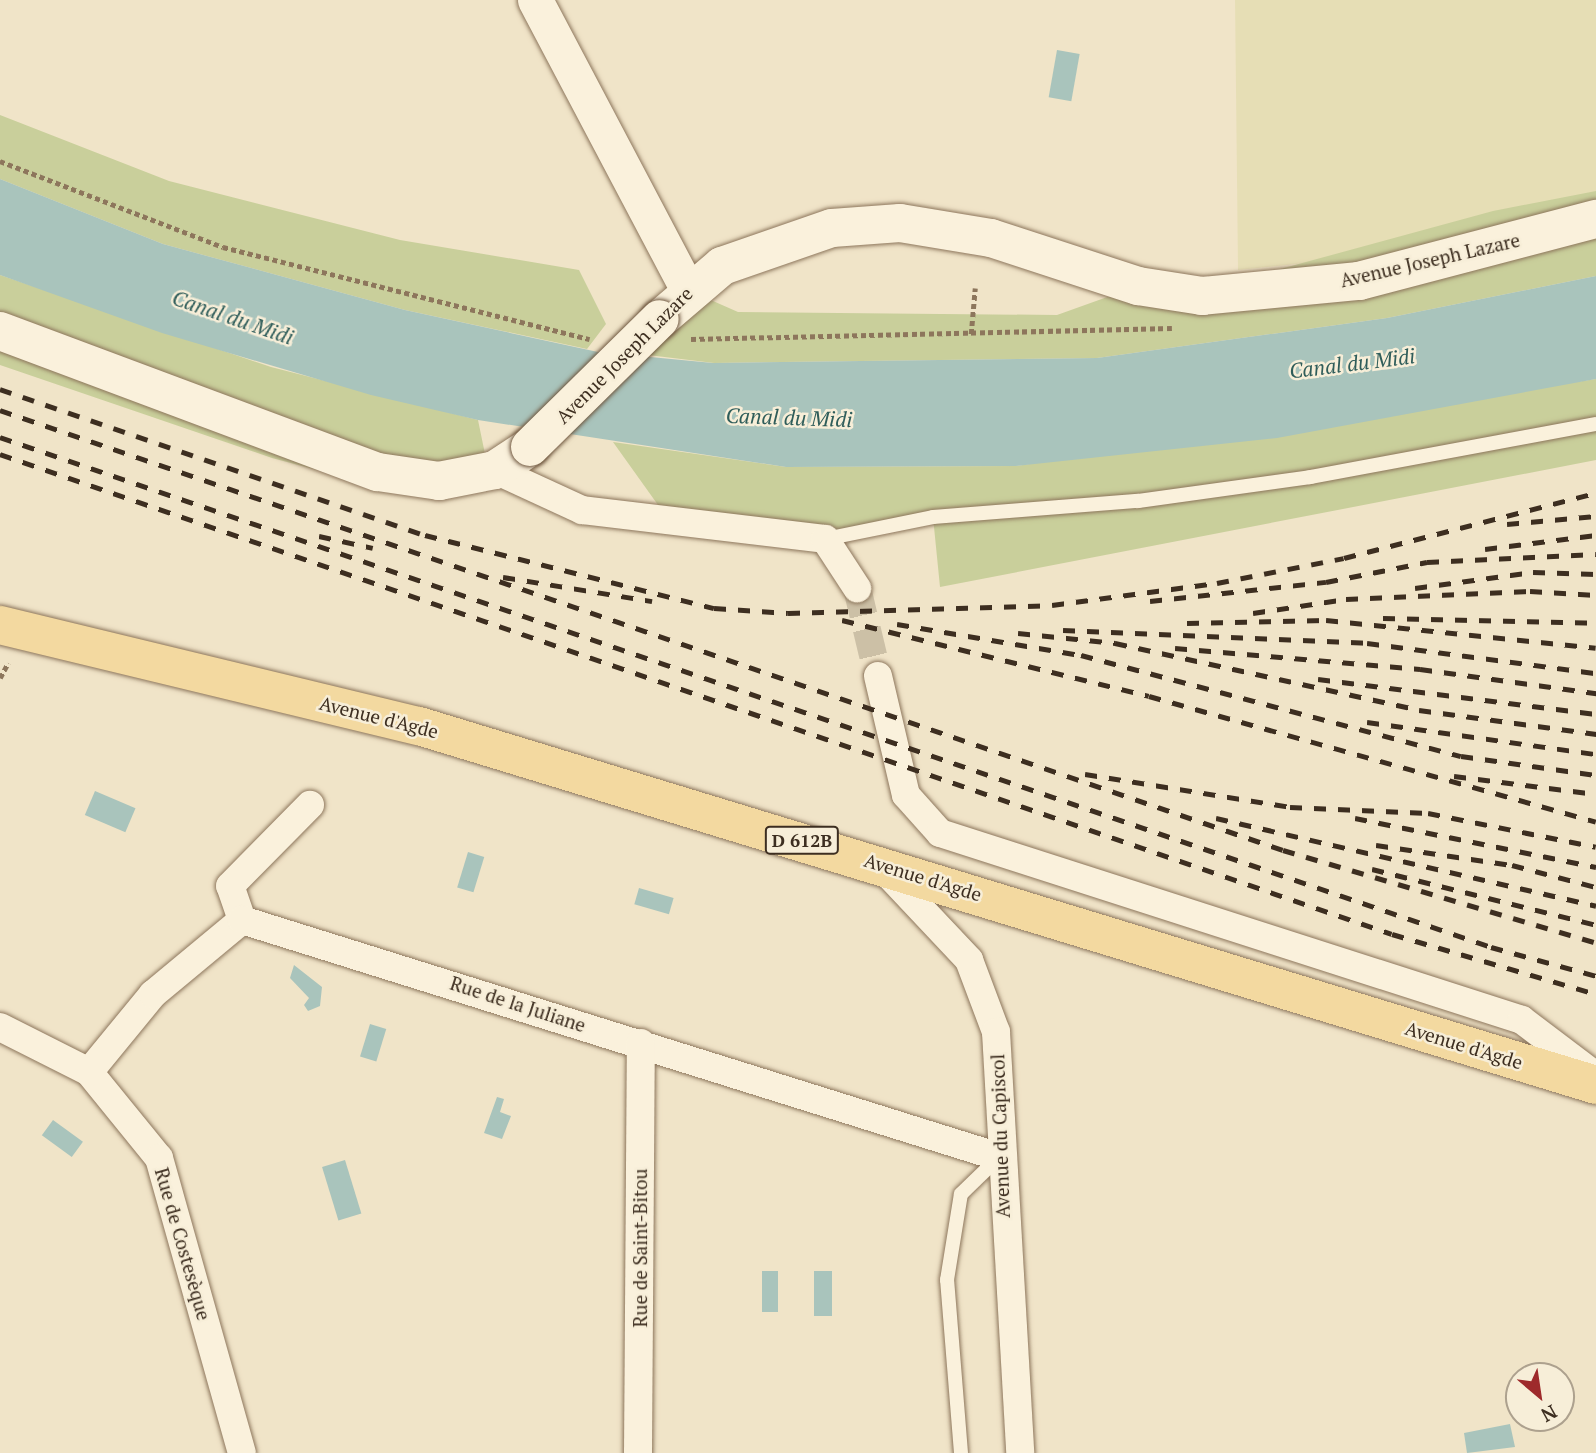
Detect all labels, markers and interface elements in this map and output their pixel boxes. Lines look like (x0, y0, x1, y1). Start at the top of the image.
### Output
street label: Avenue Joseph Lazare (1338, 228, 1522, 292)
street label: Avenue Joseph Lazare (551, 282, 697, 428)
water label: Canal du Midi (169, 284, 297, 350)
water label: Canal du Midi (1288, 343, 1416, 383)
water label: Canal du Midi (725, 402, 853, 432)
street label: Avenue d'Agde (317, 691, 441, 743)
road number: D 612B (764, 826, 840, 854)
street label: Avenue d'Agde (862, 848, 984, 906)
street label: Rue de la Juliane (447, 971, 589, 1037)
street label: Avenue d'Agde (1403, 1016, 1525, 1074)
street label: Avenue du Capiscol (986, 1054, 1014, 1218)
street label: Rue de Costesèque (150, 1165, 216, 1323)
street label: Rue de Saint-Bitou (629, 1169, 651, 1327)
north arrow (1505, 1362, 1575, 1432)
text: N (1537, 1400, 1562, 1428)

